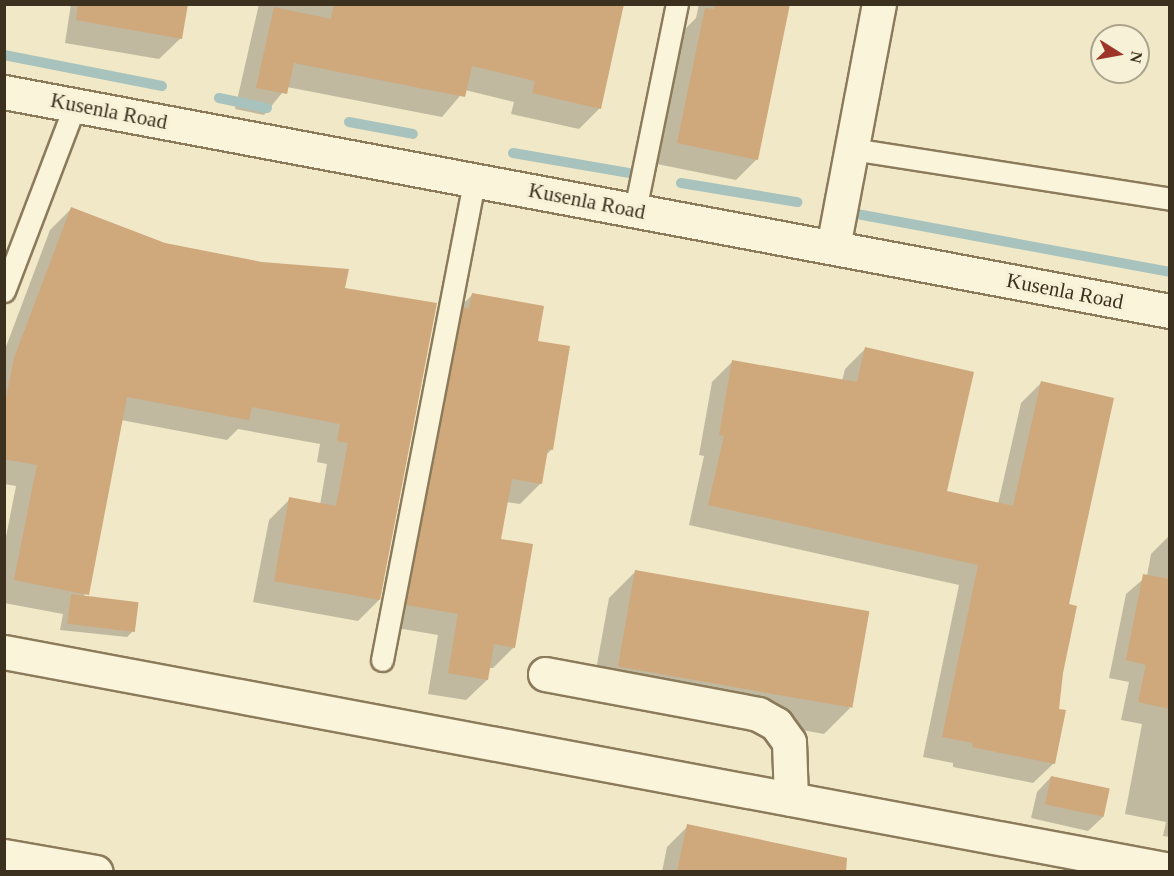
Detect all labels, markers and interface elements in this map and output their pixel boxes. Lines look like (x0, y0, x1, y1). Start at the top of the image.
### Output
north arrow (1090, 24, 1150, 84)
text: N (1127, 50, 1146, 64)
street label: Kusenla Road (48, 87, 170, 135)
street label: Kusenla Road (526, 177, 648, 225)
street label: Kusenla Road (1004, 267, 1126, 315)

